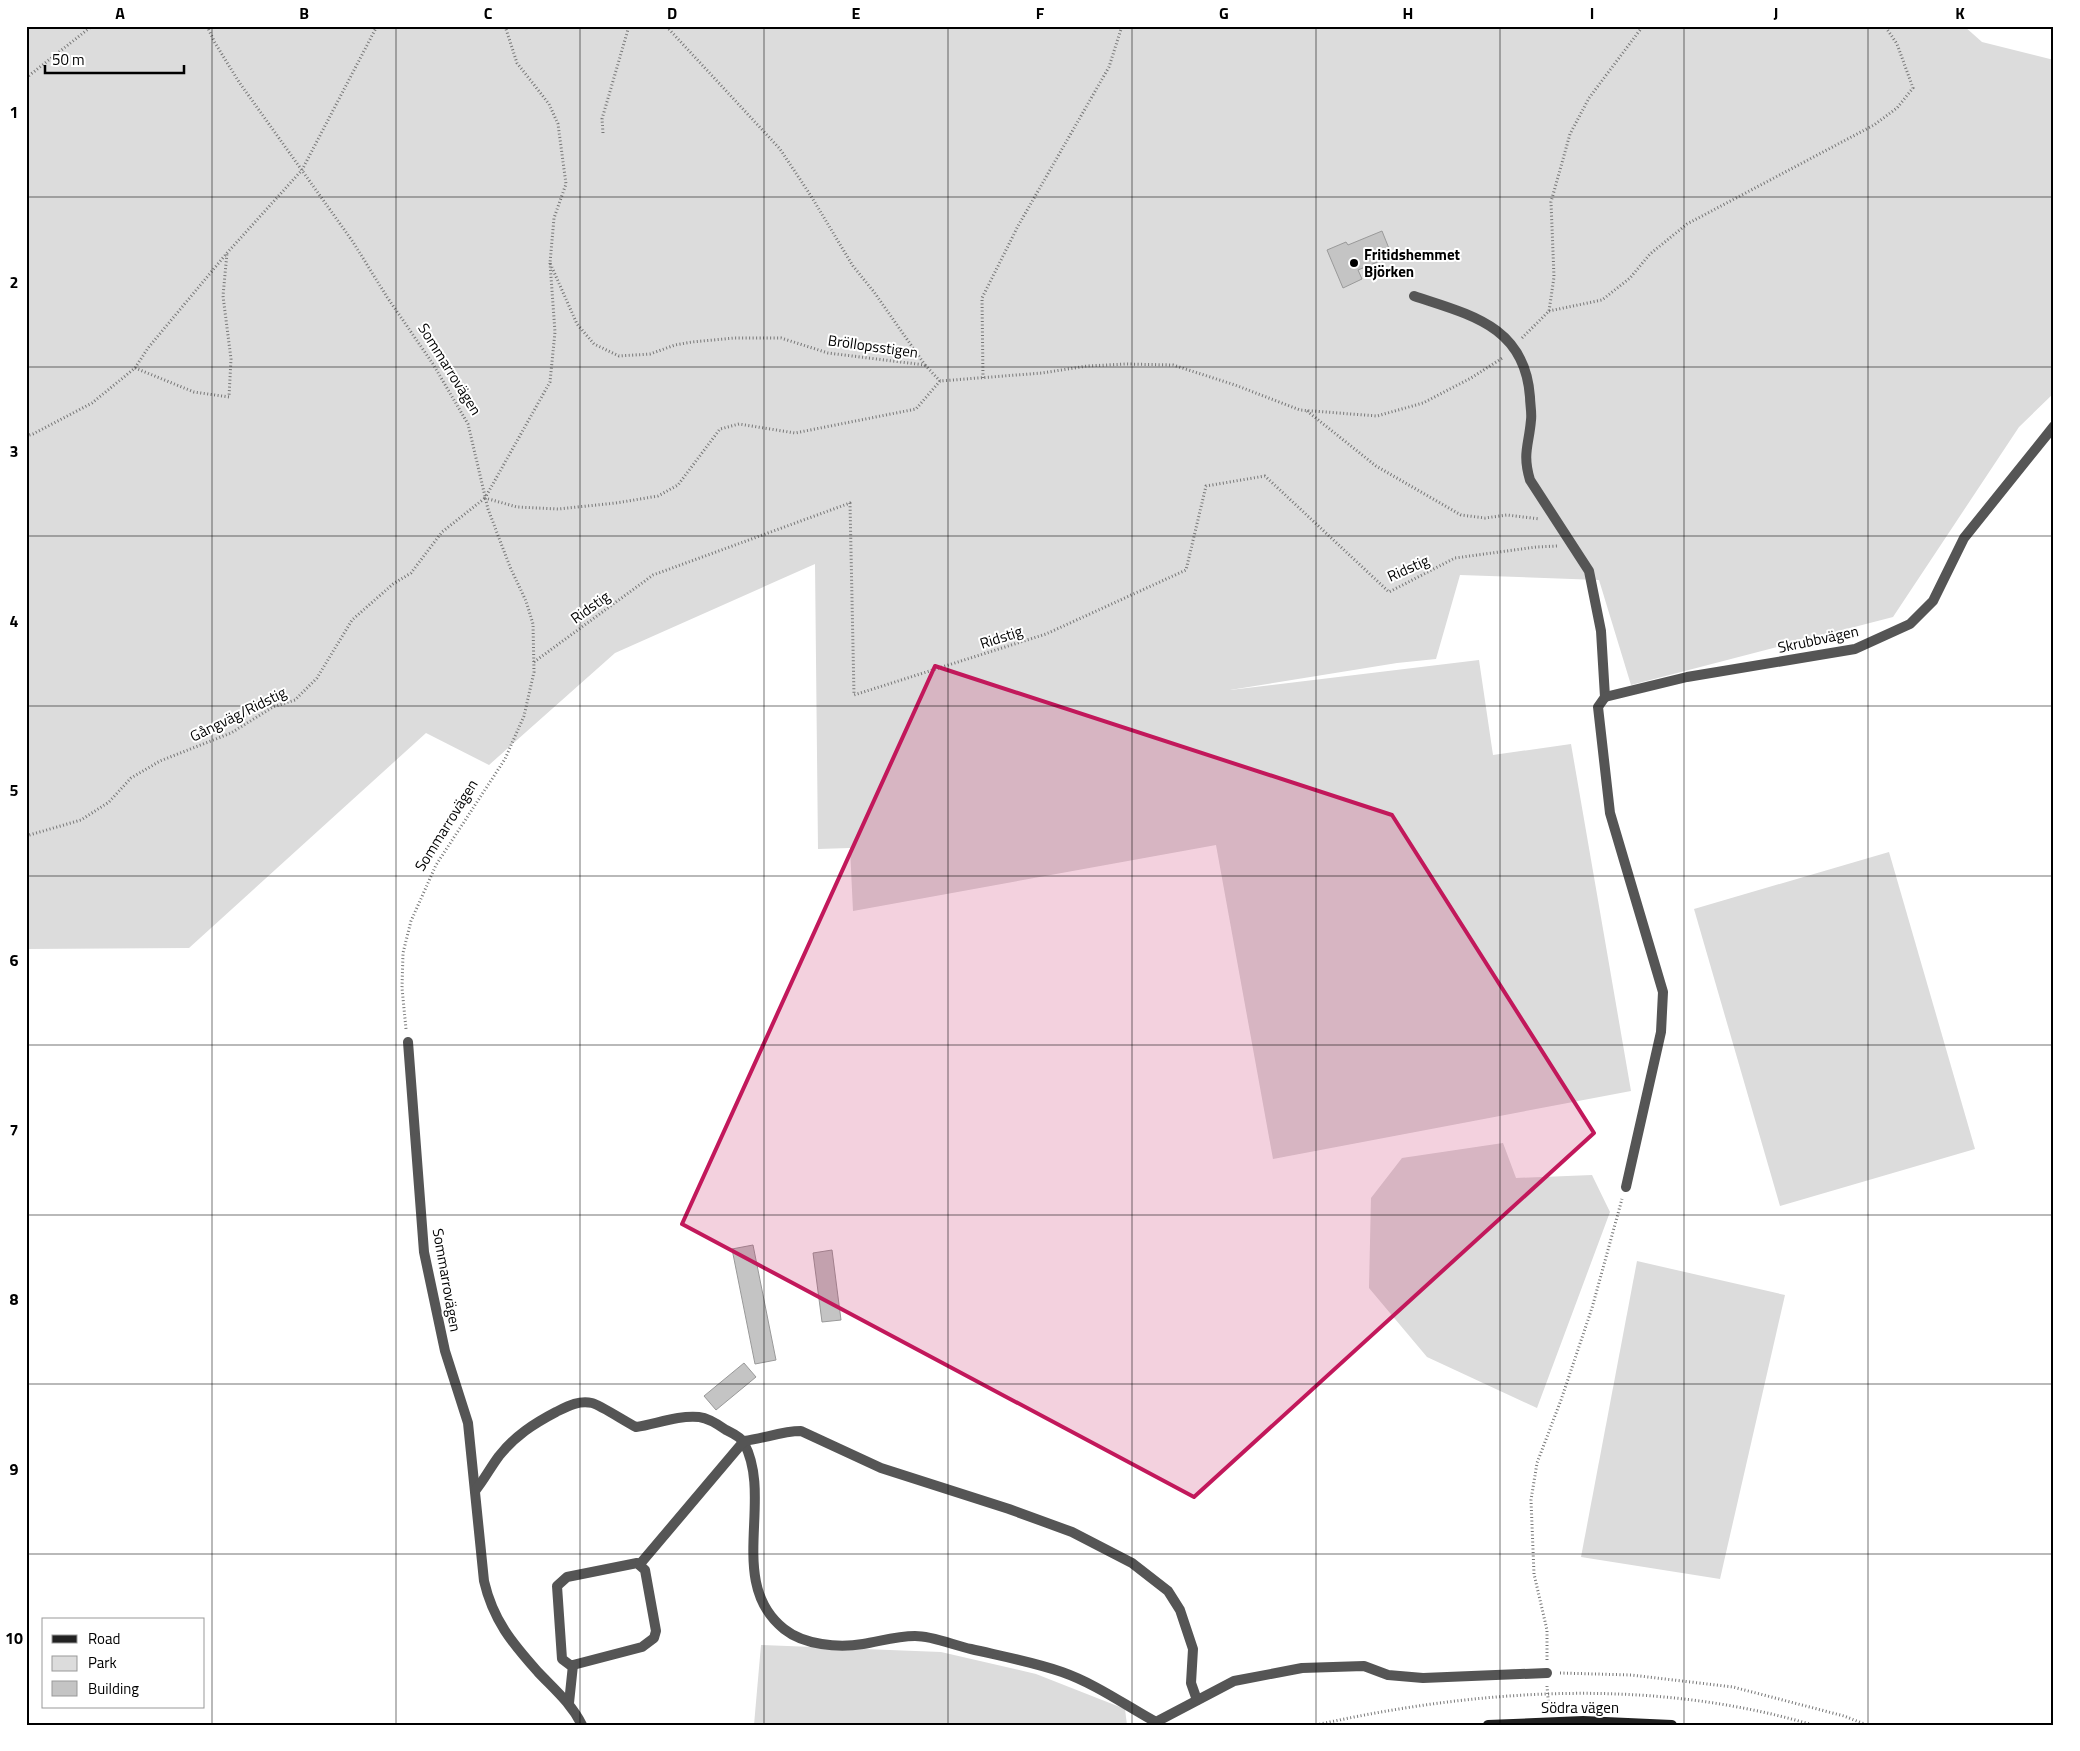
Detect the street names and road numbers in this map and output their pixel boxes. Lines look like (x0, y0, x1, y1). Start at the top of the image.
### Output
street label: Sommarrovägen (413, 319, 487, 419)
street label: Bröllopsstigen (826, 328, 920, 364)
street label: Ridstig (1383, 548, 1433, 587)
street label: Ridstig (566, 585, 615, 629)
street label: Ridstig (977, 619, 1026, 655)
street label: Skrubbvägen (1775, 619, 1861, 659)
street label: Gångväg/Ridstig (186, 681, 290, 747)
street label: Sommarrovägen (409, 775, 483, 875)
street label: Sommarrovägen (427, 1226, 467, 1334)
street label: Södra vägen (1541, 1696, 1619, 1719)

